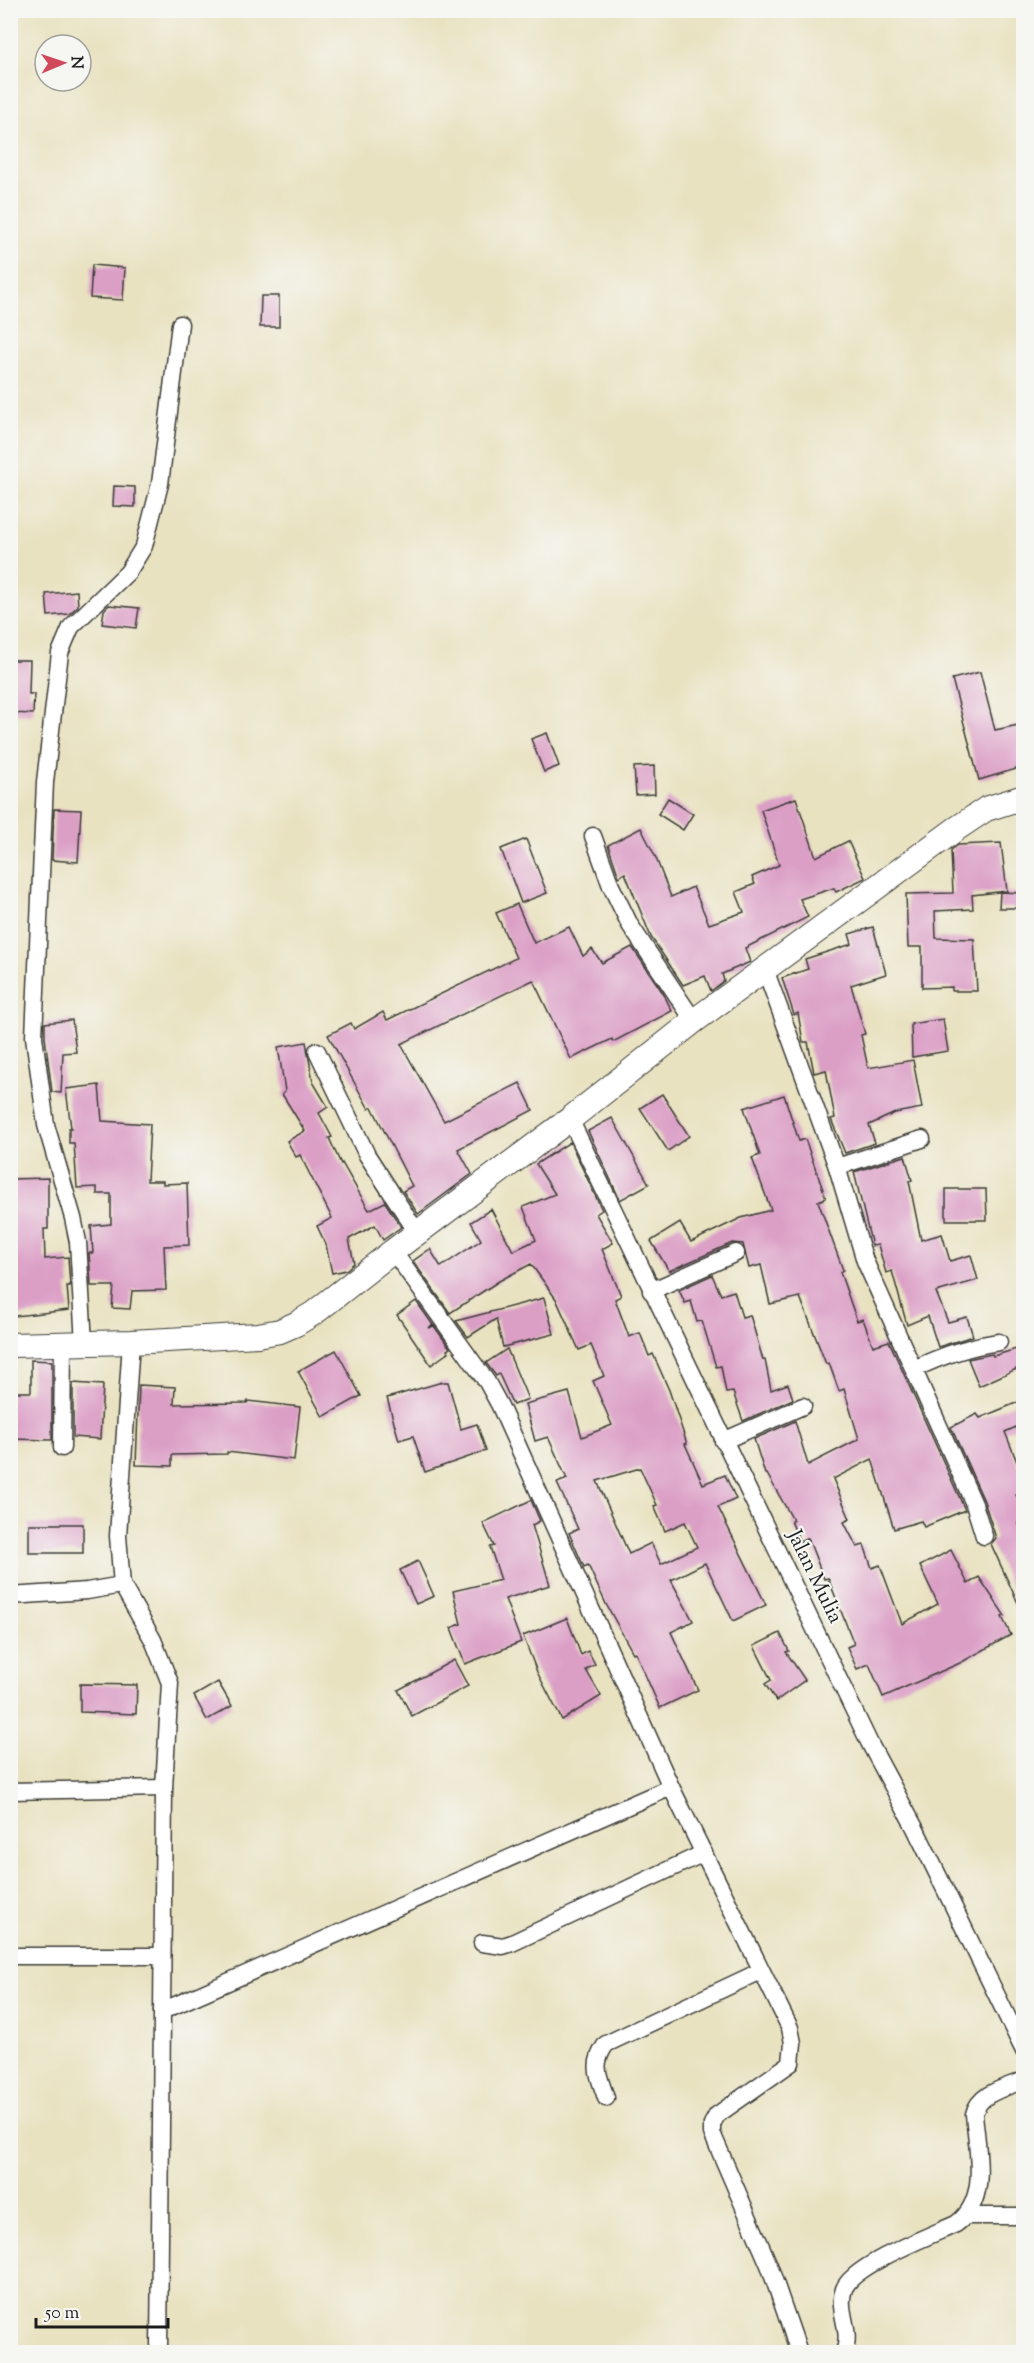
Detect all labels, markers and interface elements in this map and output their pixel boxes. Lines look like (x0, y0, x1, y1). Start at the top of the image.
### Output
north arrow (33, 33, 93, 93)
text: N (64, 56, 87, 70)
street label: Jalan Mulia (778, 1524, 850, 1629)
scale bar (36, 2291, 168, 2329)
text: 50 m (44, 2301, 80, 2327)

